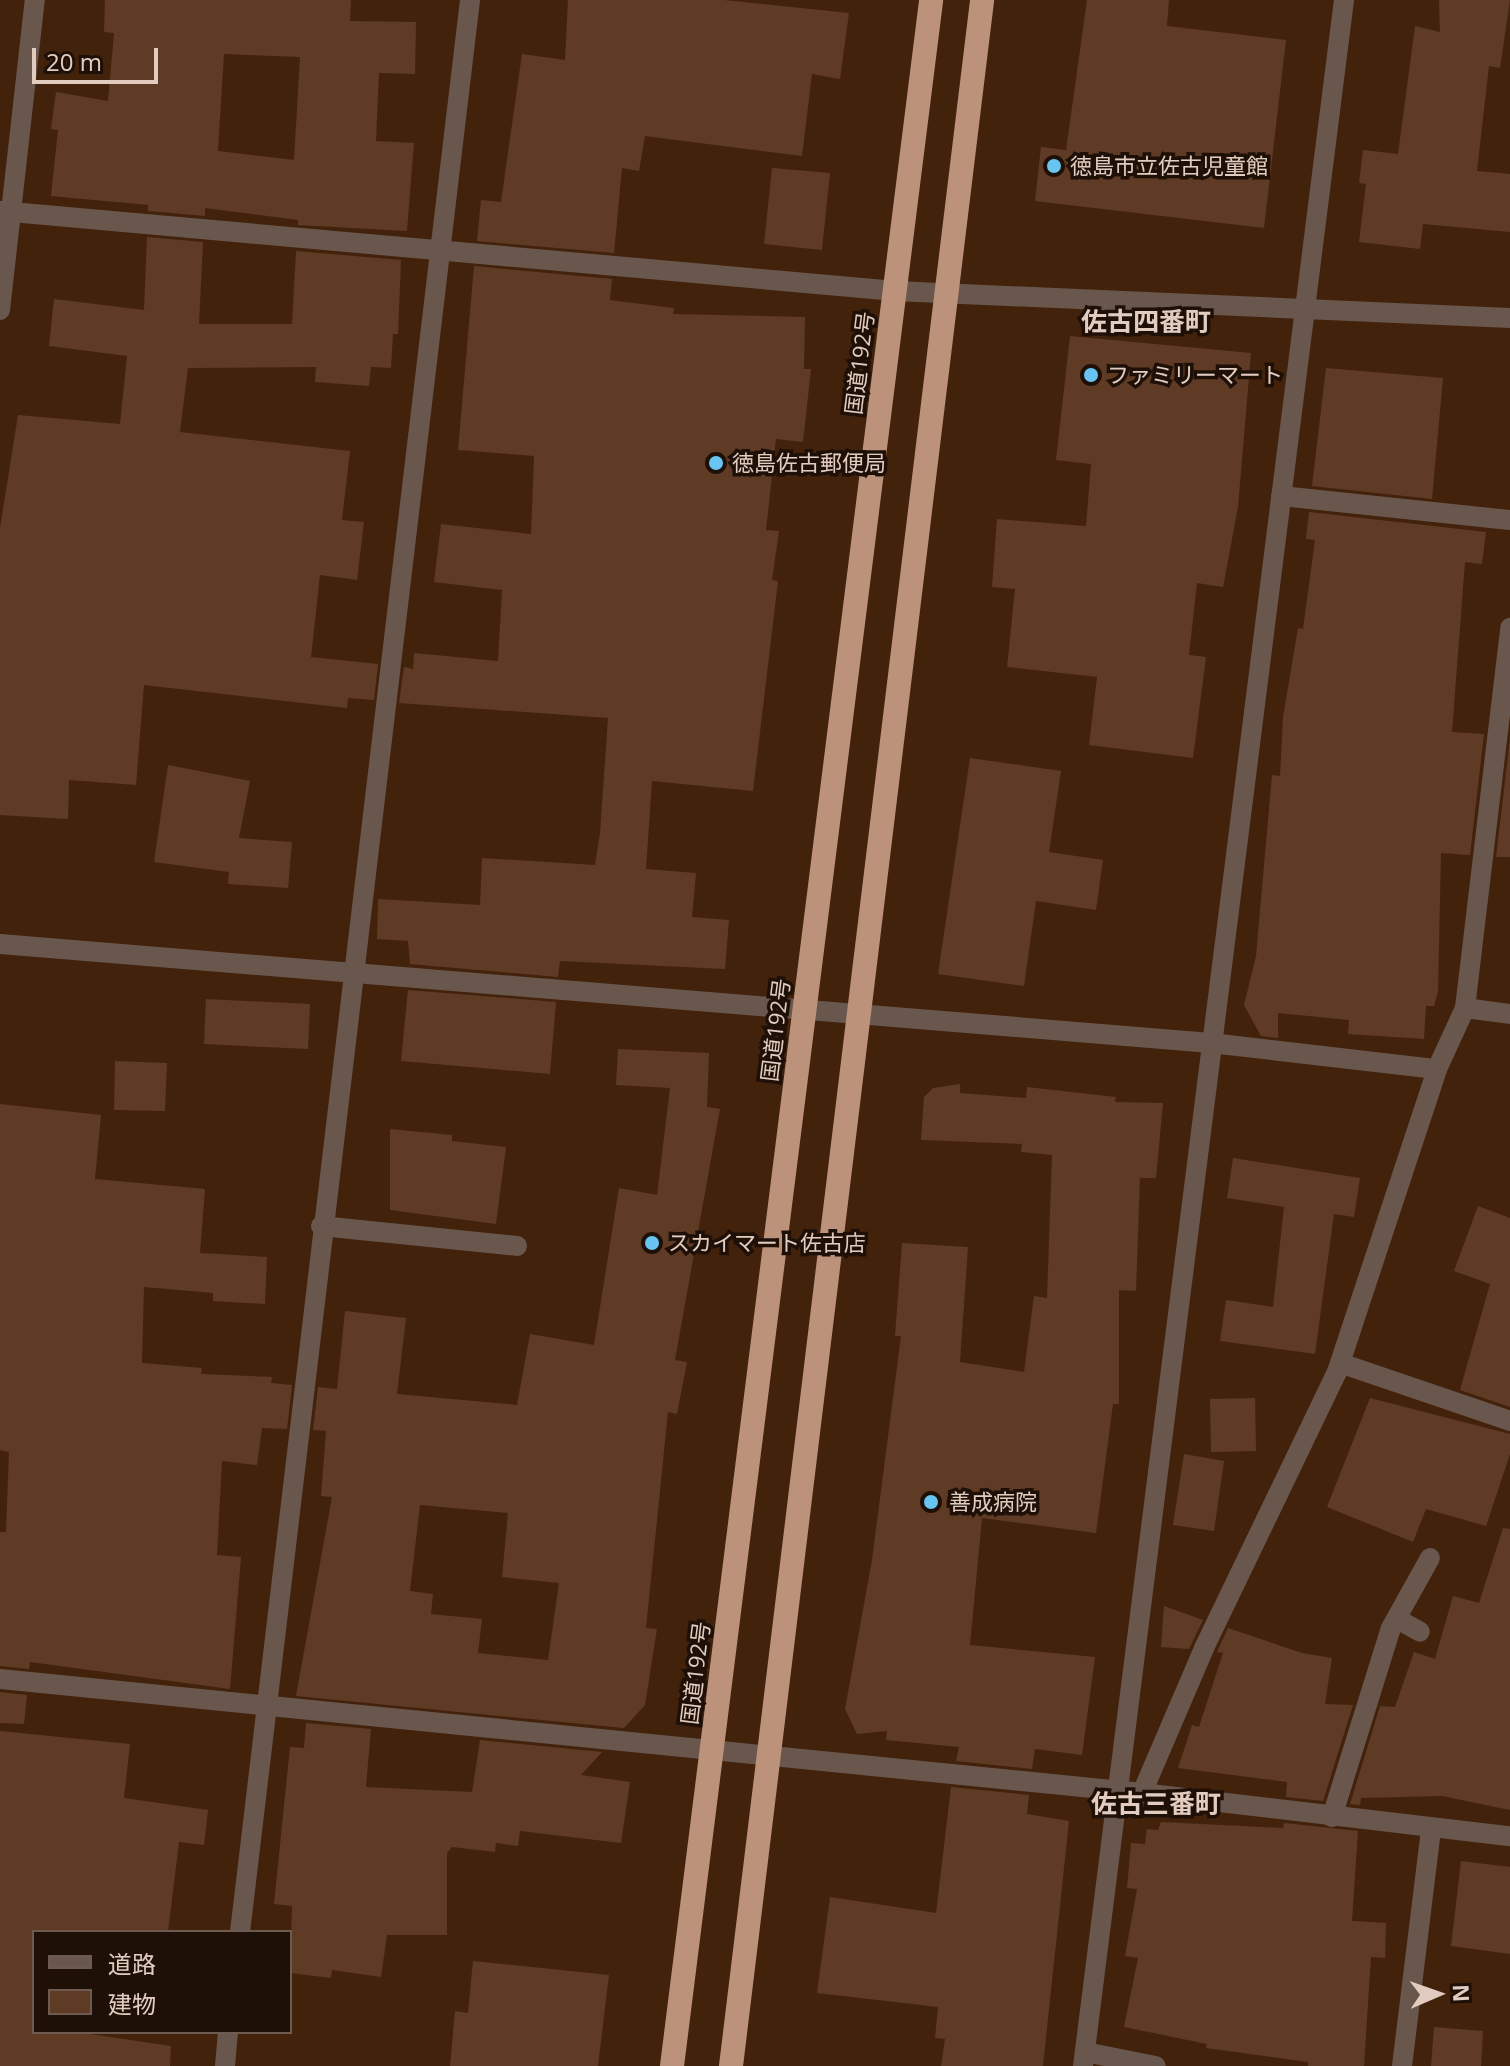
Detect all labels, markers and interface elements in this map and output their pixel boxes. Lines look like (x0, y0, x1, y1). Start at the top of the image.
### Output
scale bar (36, 32, 162, 82)
text: 20 m (46, 45, 102, 78)
place label: 徳島市立佐古児童館 (1070, 153, 1268, 179)
marker: 徳島市立佐古児童館 (1045, 157, 1063, 175)
district label: 佐古四番町 (1081, 306, 1211, 338)
street label: 国道192号 (840, 310, 878, 416)
place label: ファミリーマート (1107, 362, 1283, 388)
marker: ファミリーマート (1082, 366, 1100, 384)
place label: 徳島佐古郵便局 (732, 450, 886, 476)
marker: 徳島佐古郵便局 (707, 454, 725, 472)
street label: 国道192号 (756, 977, 794, 1083)
place label: スカイマート佐古店 (668, 1230, 866, 1256)
marker: スカイマート佐古店 (643, 1234, 661, 1252)
place label: 善成病院 (949, 1489, 1037, 1515)
marker: 善成病院 (920, 1491, 942, 1513)
street label: 国道192号 (676, 1620, 714, 1726)
district label: 佐古三番町 (1091, 1788, 1221, 1820)
legend (32, 1930, 292, 2034)
text: 道路 (108, 1947, 156, 1980)
north arrow (1398, 1954, 1478, 2034)
text: N (1447, 1984, 1477, 2003)
text: 建物 (108, 1987, 156, 2020)

